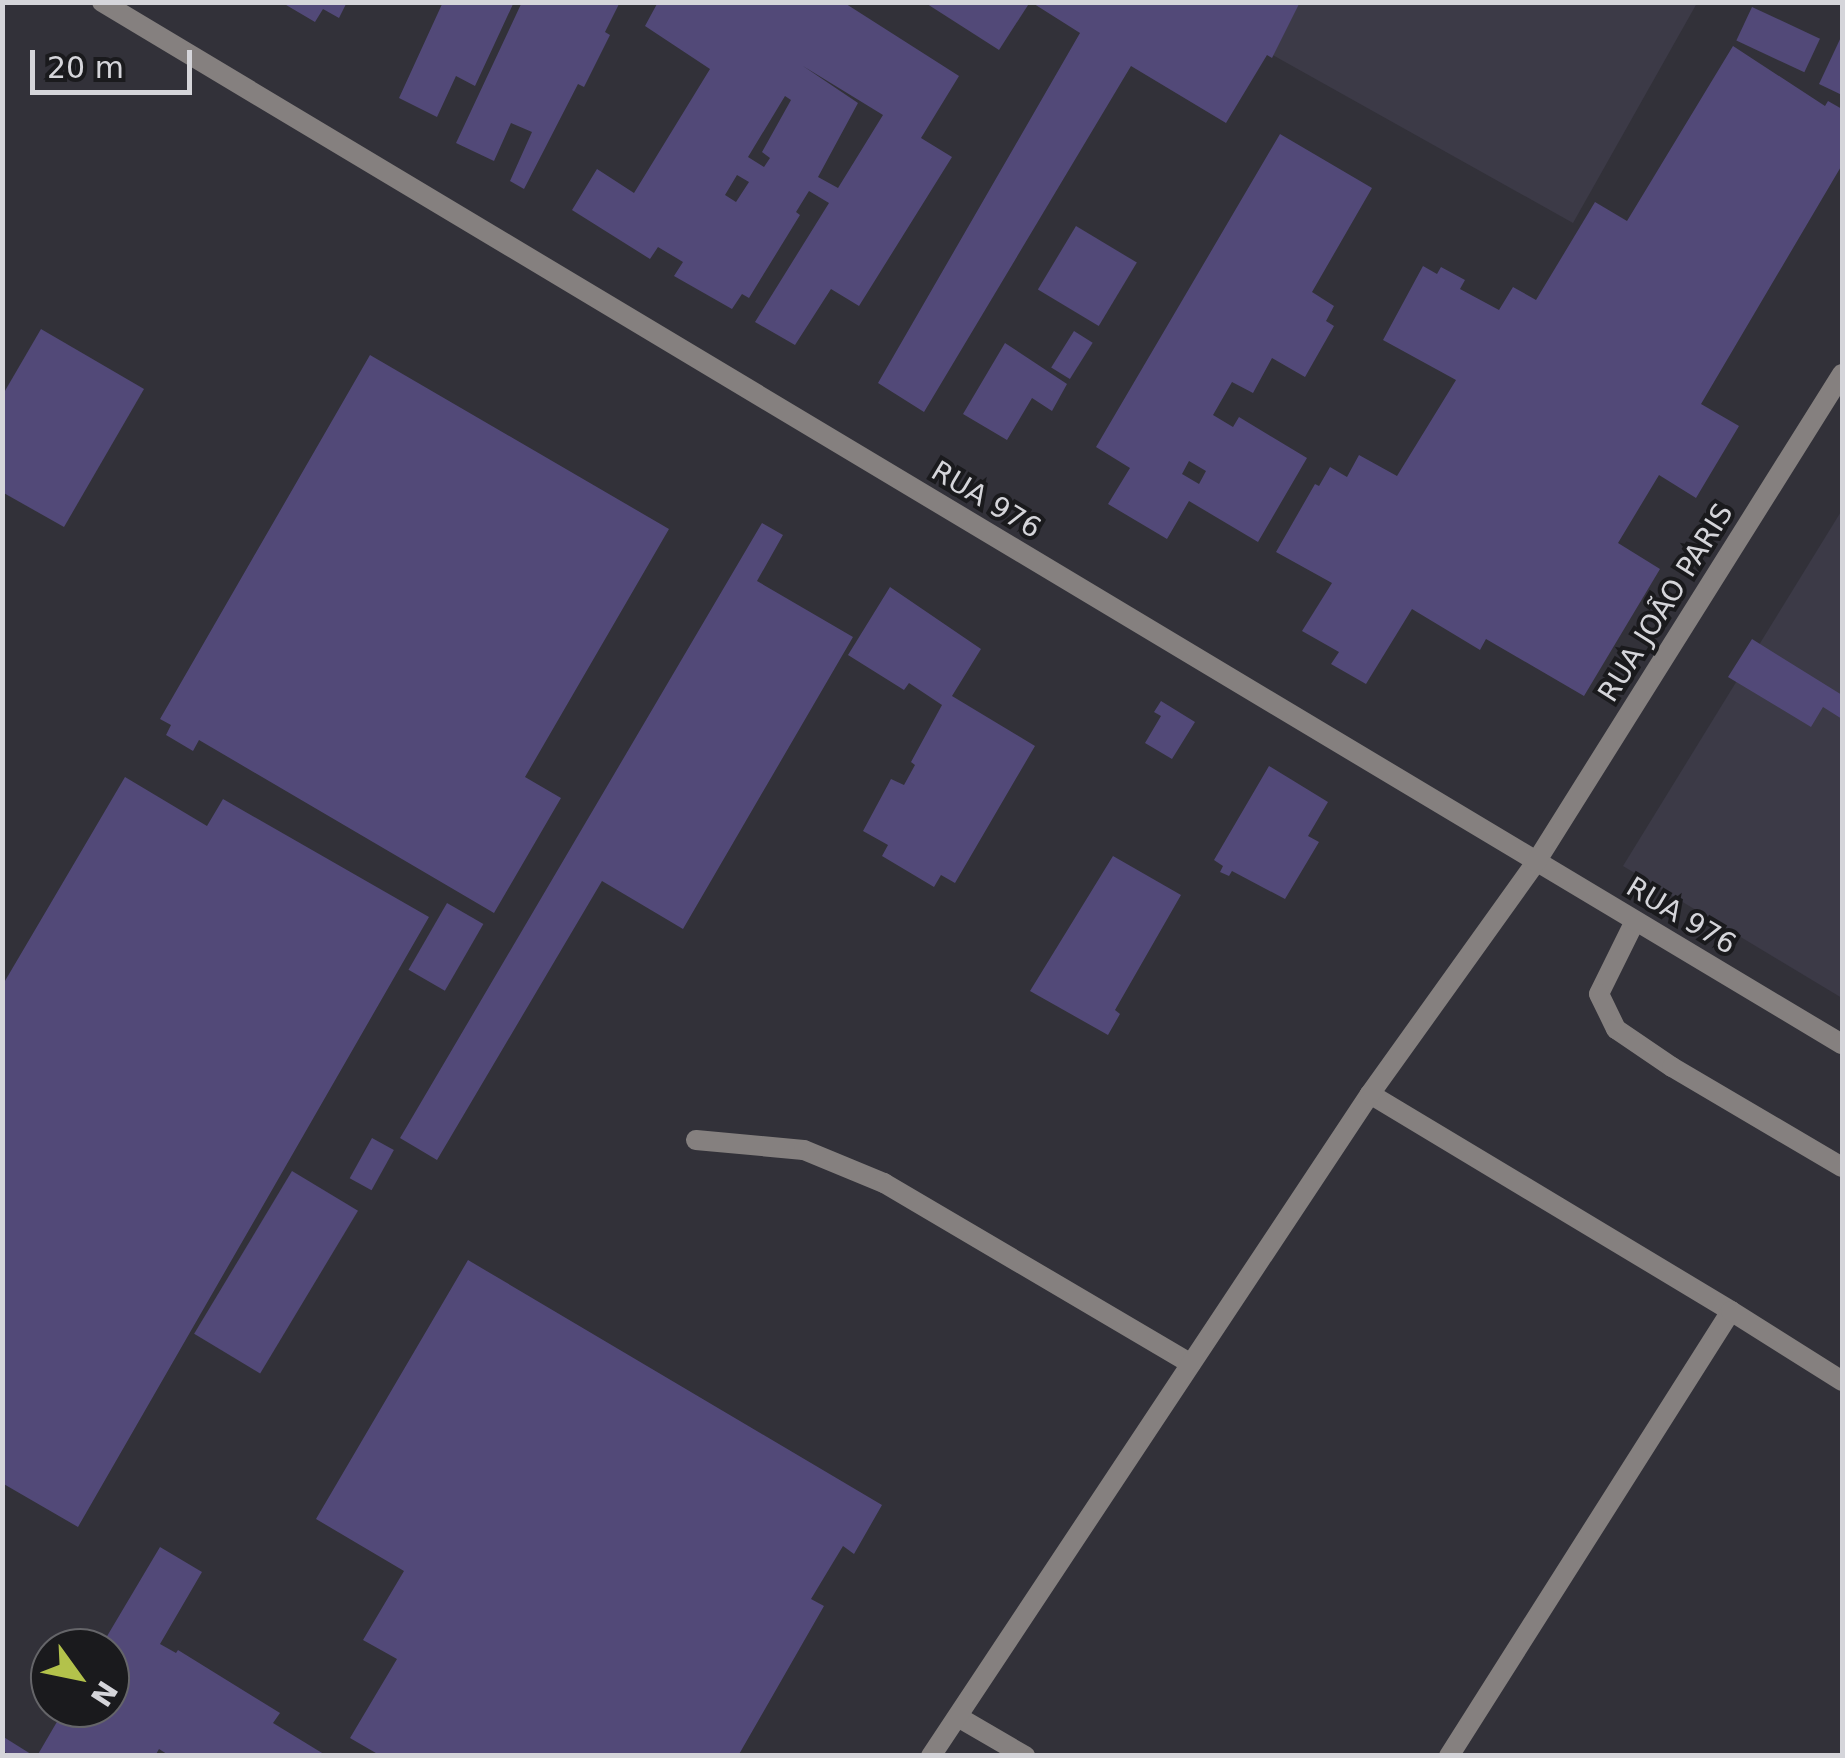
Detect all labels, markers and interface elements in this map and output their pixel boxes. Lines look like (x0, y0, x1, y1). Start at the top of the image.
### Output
scale bar (35, 30, 198, 92)
text: 20 m (47, 50, 124, 85)
street label: RUA 976 (925, 454, 1047, 546)
street label: RUA JOÃO PARIS (1592, 498, 1740, 708)
street label: RUA 976 (1620, 870, 1742, 962)
north arrow (30, 1628, 130, 1728)
text: N (84, 1675, 124, 1712)

